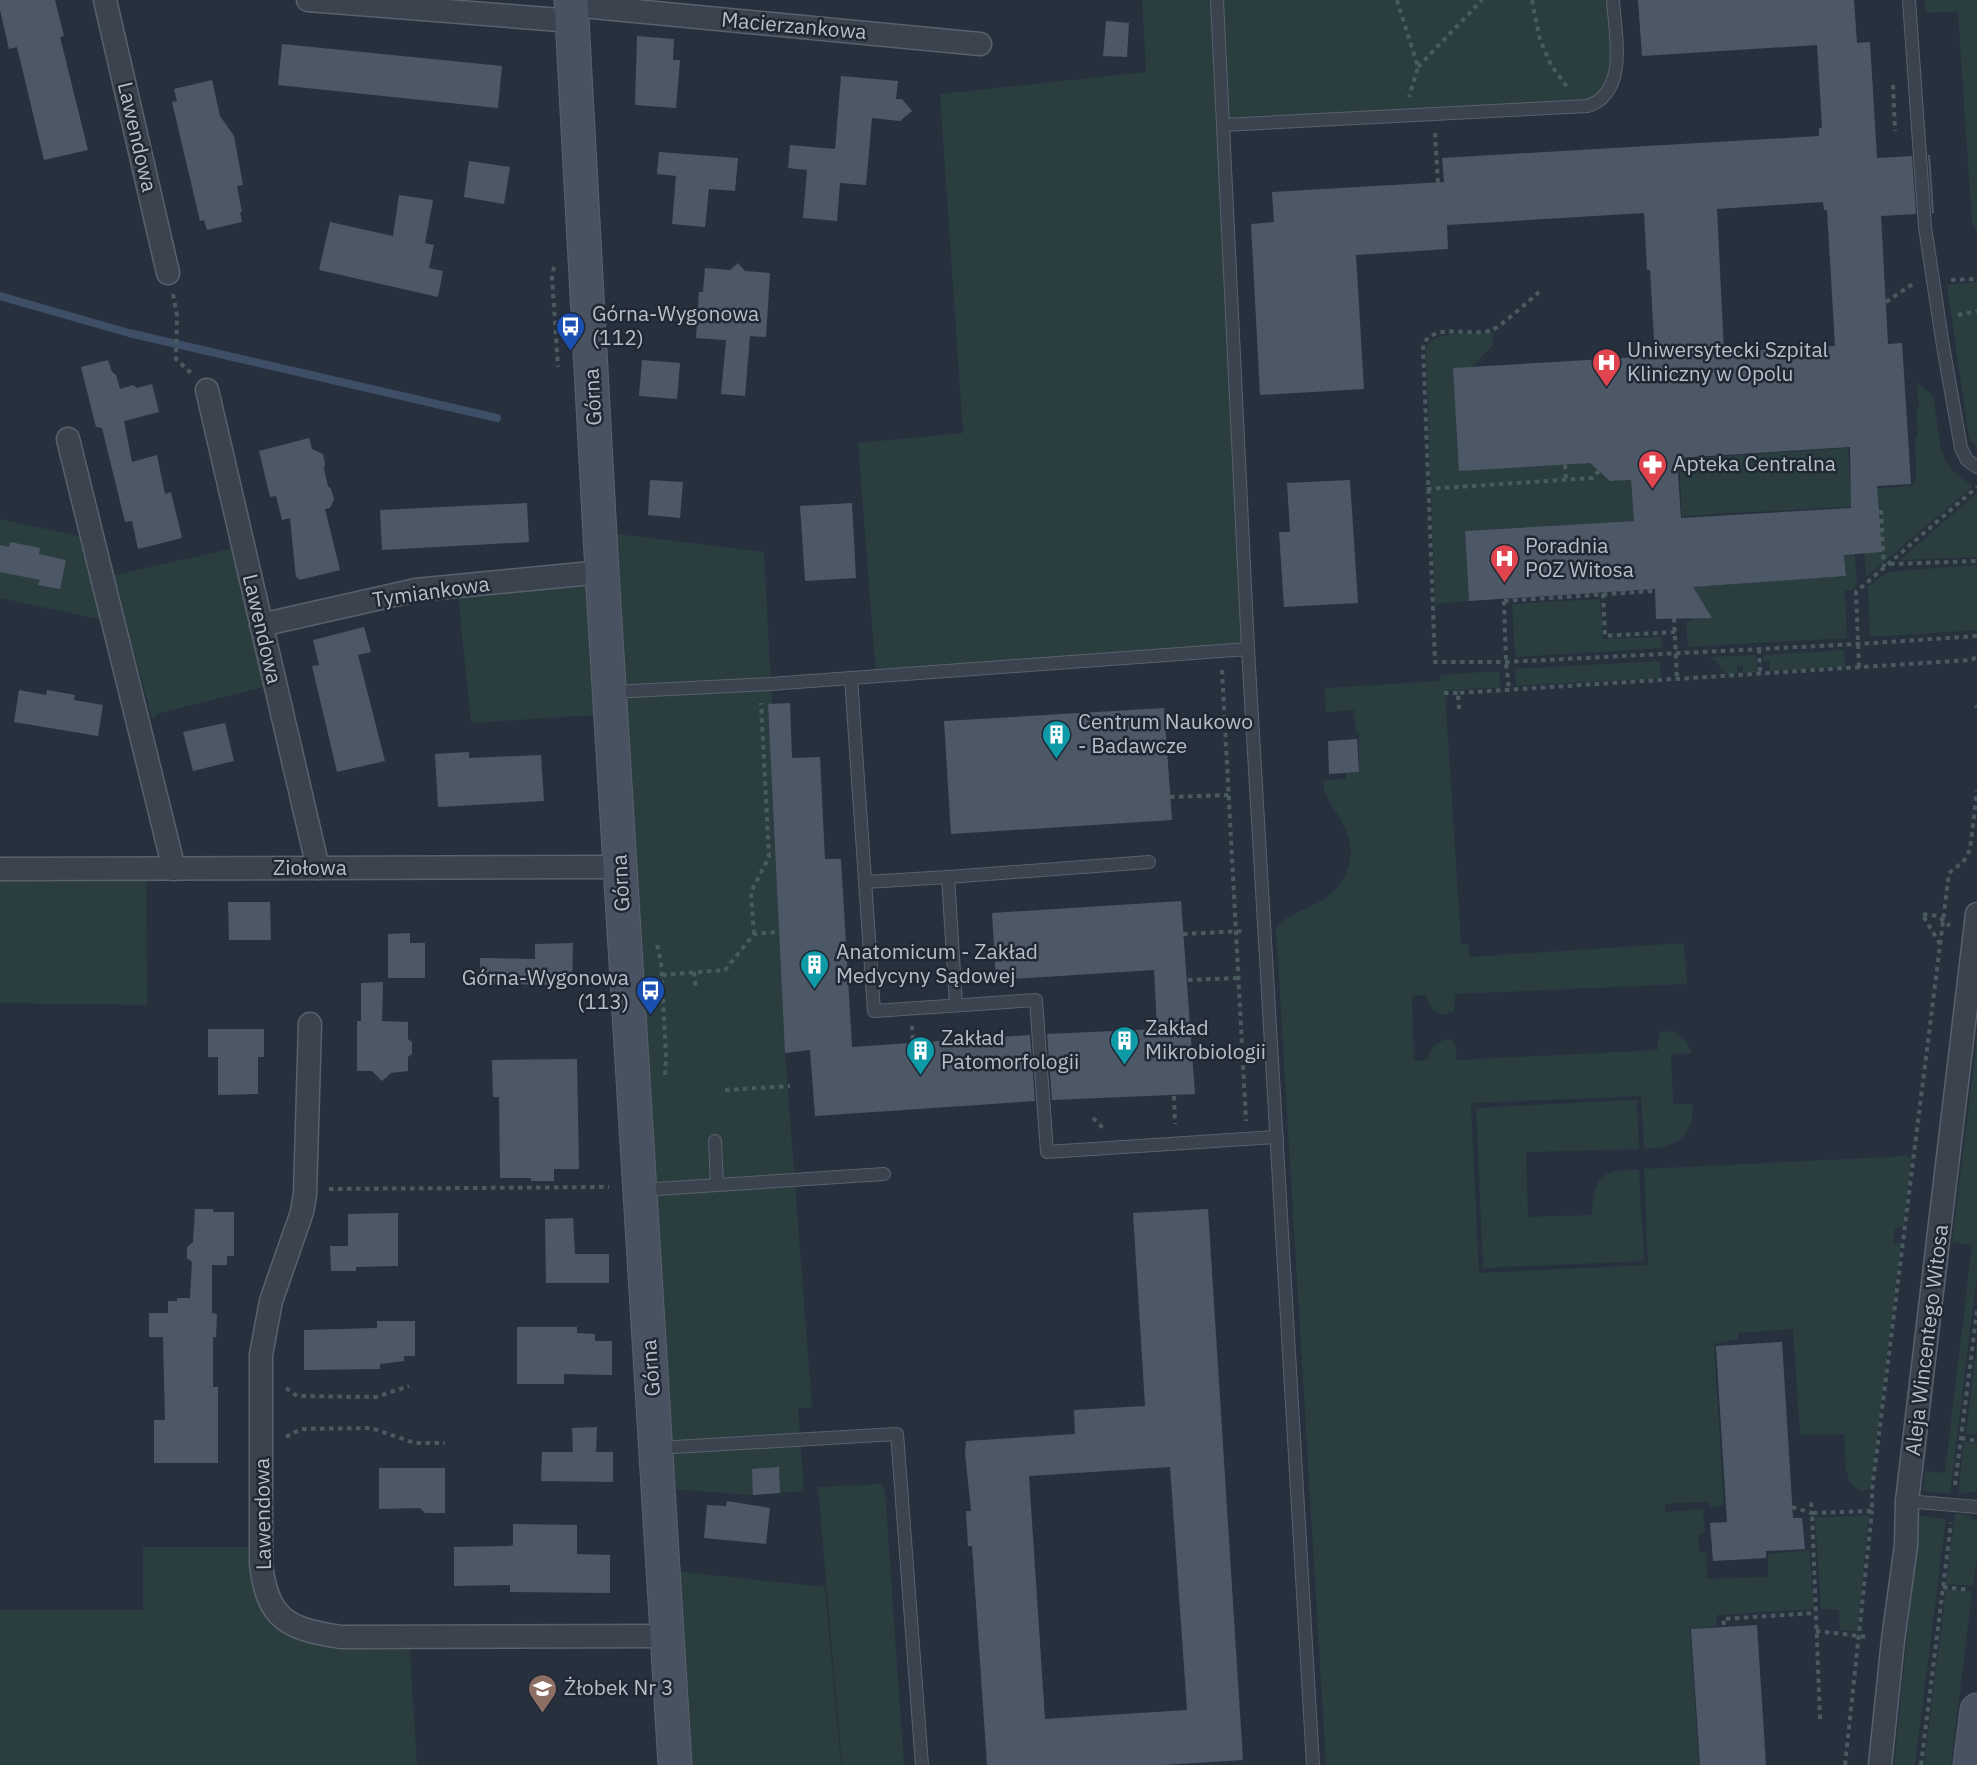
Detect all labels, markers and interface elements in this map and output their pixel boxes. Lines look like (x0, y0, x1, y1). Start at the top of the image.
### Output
street label: Macierzankowa (720, 5, 868, 45)
street label: Lawendowa (112, 79, 164, 195)
place label: Górna-Wygonowa (112) (592, 299, 759, 351)
bus stop icon: Górna-Wygonowa (112) (555, 310, 587, 352)
place label: Uniwersytecki Szpital Kliniczny w Opolu (1627, 335, 1829, 387)
hospital icon: Uniwersytecki Szpital Kliniczny w Opolu (1590, 346, 1622, 388)
street label: Górna (577, 368, 607, 426)
pharmacy icon: Apteka Centralna (1636, 448, 1668, 490)
place label: Apteka Centralna (1673, 449, 1836, 477)
place label: Poradnia POZ Witosa (1525, 531, 1634, 583)
hospital icon: Poradnia POZ Witosa (1488, 542, 1520, 584)
street label: Tymiankowa (371, 569, 491, 613)
street label: Lawendowa (237, 571, 289, 687)
place label: Centrum Naukowo - Badawcze (1078, 707, 1253, 759)
building icon: Centrum Naukowo - Badawcze (1041, 718, 1073, 760)
street label: Ziołowa (273, 853, 347, 881)
street label: Górna (605, 854, 635, 912)
place label: Anatomicum - Zakład Medycyny Sądowej (836, 937, 1038, 989)
building icon: Anatomicum - Zakład Medycyny Sądowej (799, 948, 831, 990)
place label: Górna-Wygonowa (113) (462, 963, 629, 1015)
bus stop icon: Górna-Wygonowa (113) (634, 974, 666, 1016)
place label: Zakład Mikrobiologii (1145, 1013, 1266, 1065)
place label: Zakład Patomorfologii (941, 1023, 1079, 1075)
building icon: Zakład Mikrobiologii (1108, 1024, 1140, 1066)
building icon: Zakład Patomorfologii (904, 1034, 936, 1076)
street label: Aleja Wincentego Witosa (1898, 1223, 1954, 1457)
street label: Górna (634, 1339, 666, 1398)
street label: Lawendowa (247, 1458, 277, 1570)
school or university icon: Żłobek Nr 3 (527, 1672, 559, 1714)
place label: Żłobek Nr 3 (564, 1673, 674, 1701)

